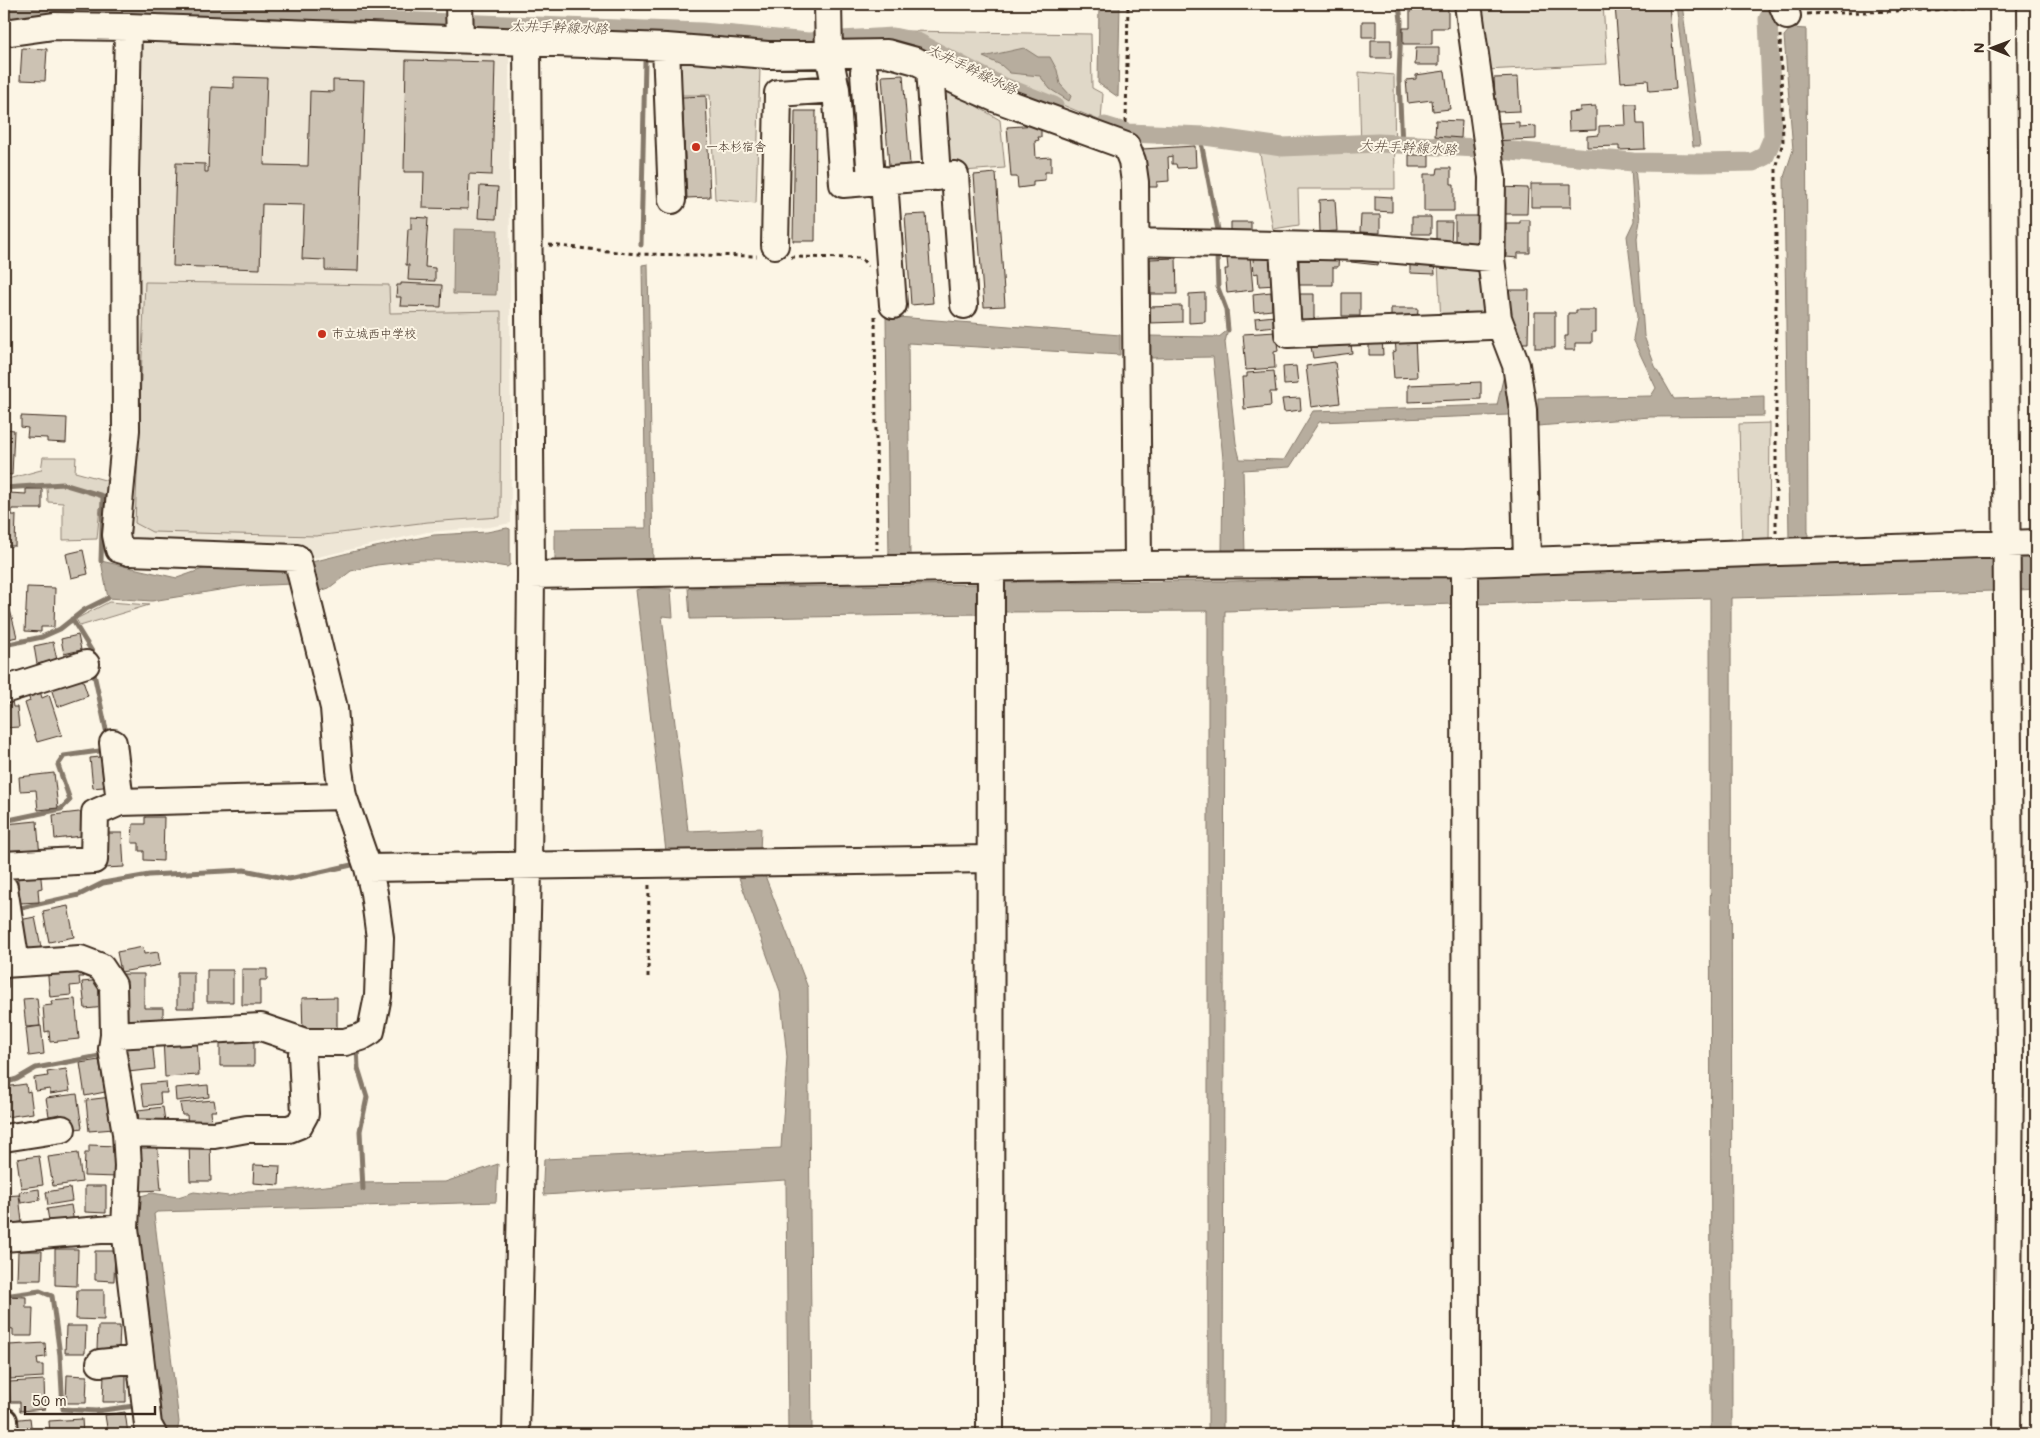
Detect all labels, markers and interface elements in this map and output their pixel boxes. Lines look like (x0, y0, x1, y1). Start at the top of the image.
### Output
water label: 大井手幹線水路 (510, 15, 609, 38)
north arrow (1968, 22, 2018, 72)
water label: 大井手幹線水路 (924, 39, 1021, 99)
text: N (1969, 42, 1988, 53)
water label: 大井手幹線水路 (1359, 134, 1458, 159)
place label: 一本杉宿舎 (706, 138, 766, 154)
marker: 一本杉宿舎 (690, 141, 702, 153)
place label: 市立城西中学校 (332, 325, 416, 341)
marker: 市立城西中学校 (316, 328, 328, 340)
scale bar (25, 1383, 155, 1415)
text: 50 m (32, 1390, 67, 1410)

